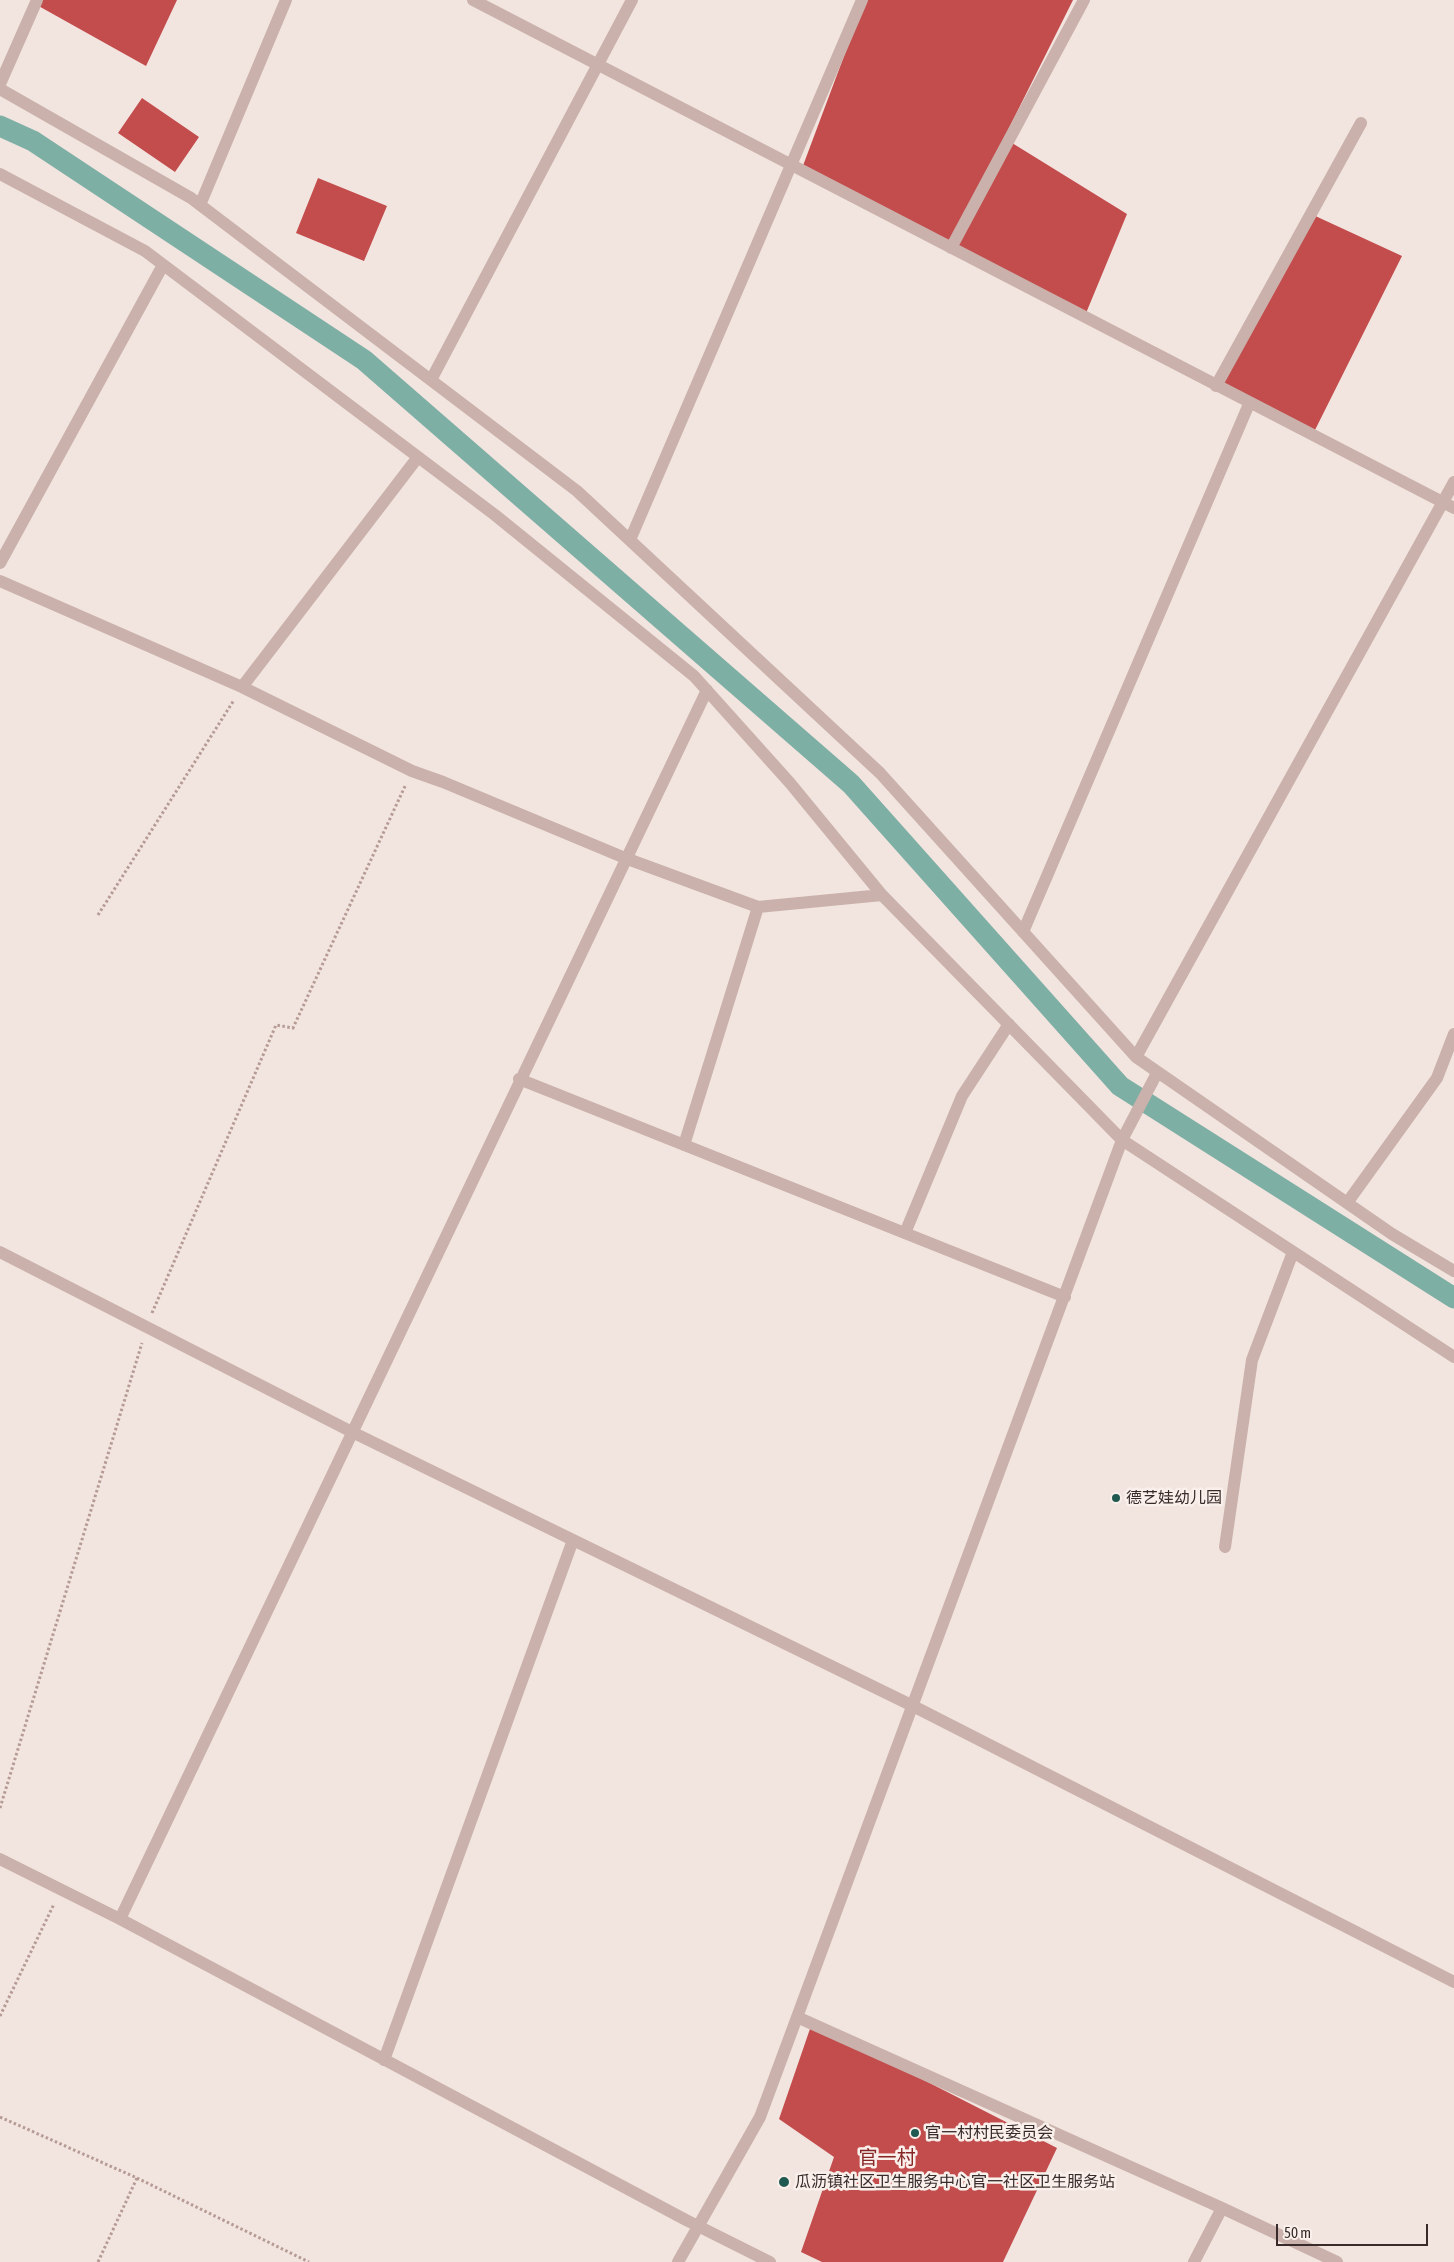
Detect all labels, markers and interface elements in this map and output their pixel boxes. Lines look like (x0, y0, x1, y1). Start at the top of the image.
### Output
place label: 德艺娃幼儿园 (1126, 1488, 1222, 1508)
marker: 德艺娃幼儿园 (1110, 1492, 1122, 1504)
place label: 官一村村民委员会 (925, 2123, 1053, 2143)
marker: 官一村村民委员会 (909, 2127, 921, 2139)
district label: 官一村 (859, 2147, 915, 2169)
place label: 瓜沥镇社区卫生服务中心官一社区卫生服务站 (795, 2172, 1115, 2192)
marker: 瓜沥镇社区卫生服务中心官一社区卫生服务站 (777, 2175, 791, 2189)
scale bar (1279, 2214, 1432, 2246)
text: 50 m (1284, 2224, 1311, 2241)

